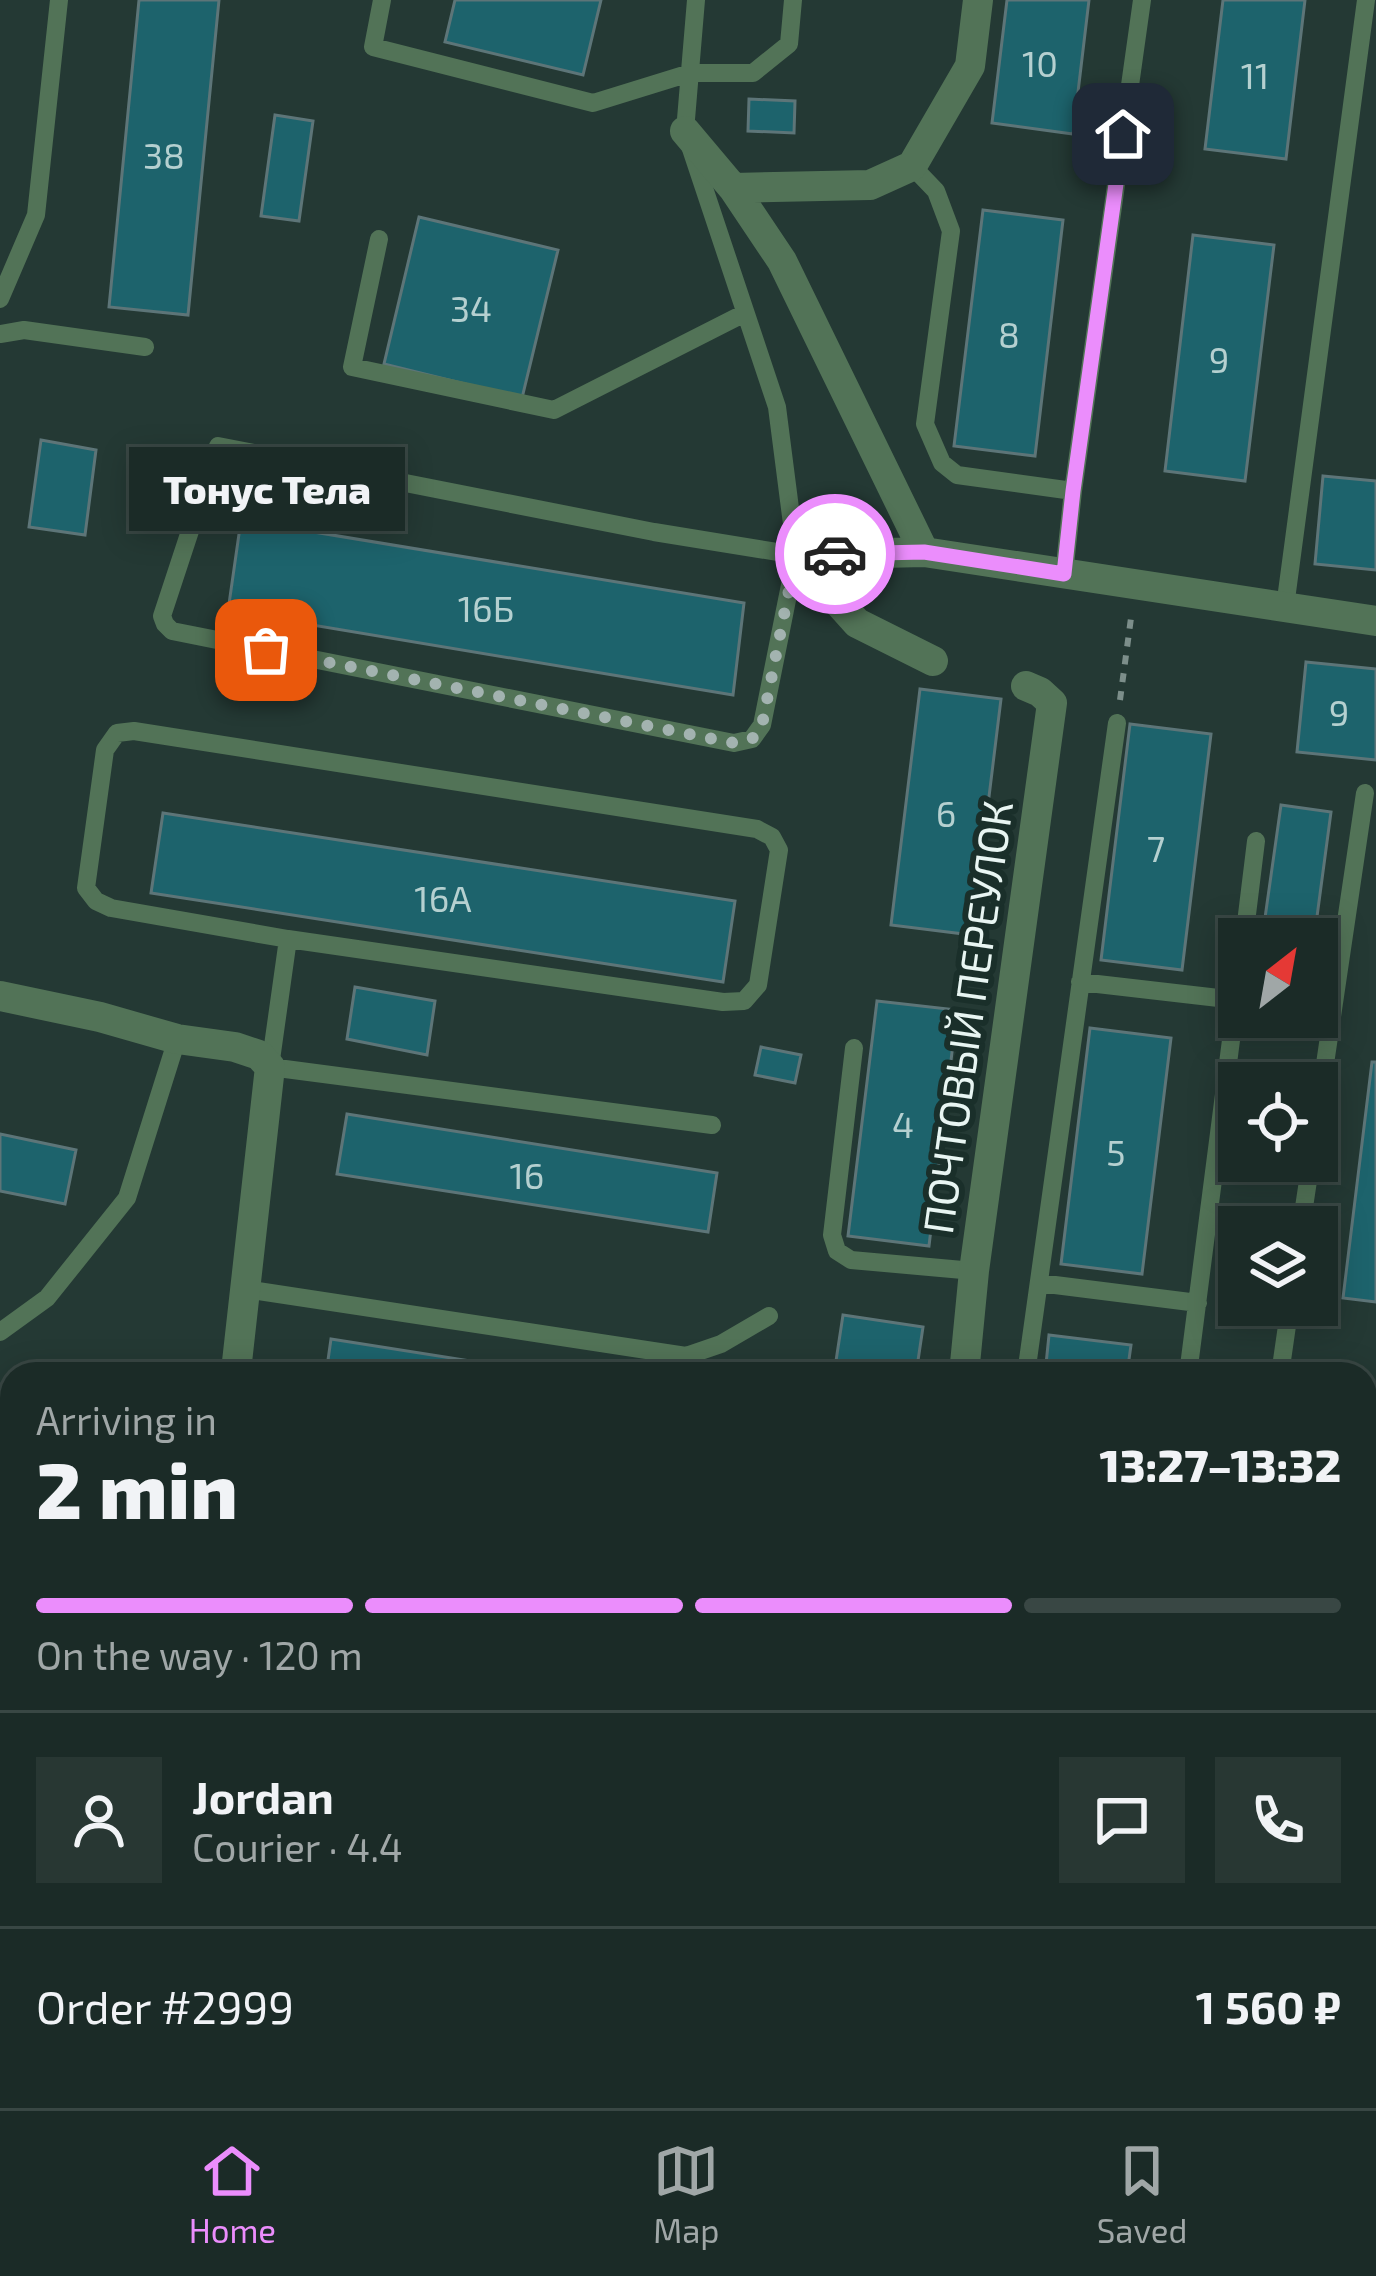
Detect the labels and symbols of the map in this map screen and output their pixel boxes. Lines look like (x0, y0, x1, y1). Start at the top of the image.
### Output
house number: 10 (1022, 41, 1058, 84)
house number: 11 (1241, 53, 1269, 96)
pin (1072, 83, 1174, 185)
house number: 38 (143, 133, 185, 176)
house number: 34 (450, 286, 492, 329)
house number: 8 (998, 312, 1020, 355)
house number: 9 (1209, 337, 1229, 380)
callout: Тонус Тела (128, 446, 404, 530)
courier (775, 494, 895, 614)
house number: 16Б (458, 586, 514, 629)
pin (215, 599, 317, 701)
house number: 9 (1329, 690, 1349, 733)
house number: 6 (936, 791, 956, 834)
street label: ПОЧТОВЫЙ ПЕРЕУЛОК (911, 797, 1021, 1237)
house number: 7 (1147, 826, 1165, 869)
house number: 16А (414, 876, 472, 919)
north arrow (1218, 918, 1338, 1038)
house number: 4 (892, 1102, 914, 1145)
house number: 5 (1106, 1130, 1126, 1173)
house number: 16 (510, 1153, 544, 1196)

